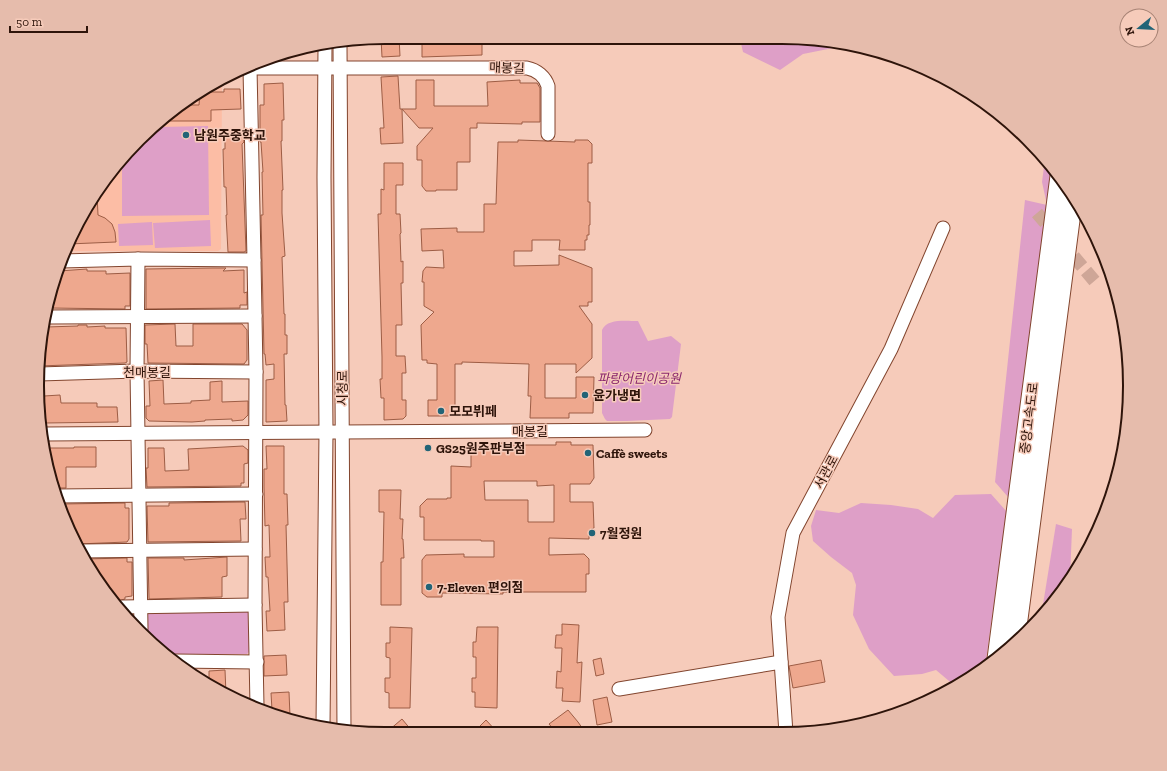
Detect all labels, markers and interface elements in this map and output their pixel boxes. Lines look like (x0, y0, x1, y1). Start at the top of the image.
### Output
scale bar (10, 8, 87, 34)
north arrow (1119, 8, 1159, 48)
text: 50 m (16, 15, 43, 29)
text: N (1122, 24, 1137, 37)
street label: 매봉길 (489, 60, 525, 76)
place label: 남원주중학교 (194, 128, 266, 143)
marker: 남원주중학교 (181, 130, 191, 140)
street label: 천매봉길 (123, 365, 171, 380)
street label: 시청로 (335, 370, 350, 406)
park label: 파랑어린이공원 (597, 371, 682, 386)
street label: 중앙고속도로 (1017, 381, 1041, 455)
place label: 윤가냉면 (593, 388, 641, 403)
marker: 윤가냉면 (580, 390, 590, 400)
place label: 모모뷔페 (449, 404, 497, 419)
marker: 모모뷔페 (436, 406, 446, 416)
street label: 매봉길 (512, 424, 548, 439)
place label: GS25원주판부점 (436, 441, 526, 456)
marker: GS25원주판부점 (423, 443, 433, 453)
place label: Caffè sweets (596, 446, 667, 461)
marker: Caffè sweets (583, 448, 593, 458)
street label: 서관로 (811, 453, 841, 491)
place label: 7월정원 (600, 526, 642, 541)
marker: 7월정원 (587, 528, 597, 538)
place label: 7-Eleven 편의점 (437, 580, 524, 595)
marker: 7-Eleven 편의점 (424, 582, 434, 592)

